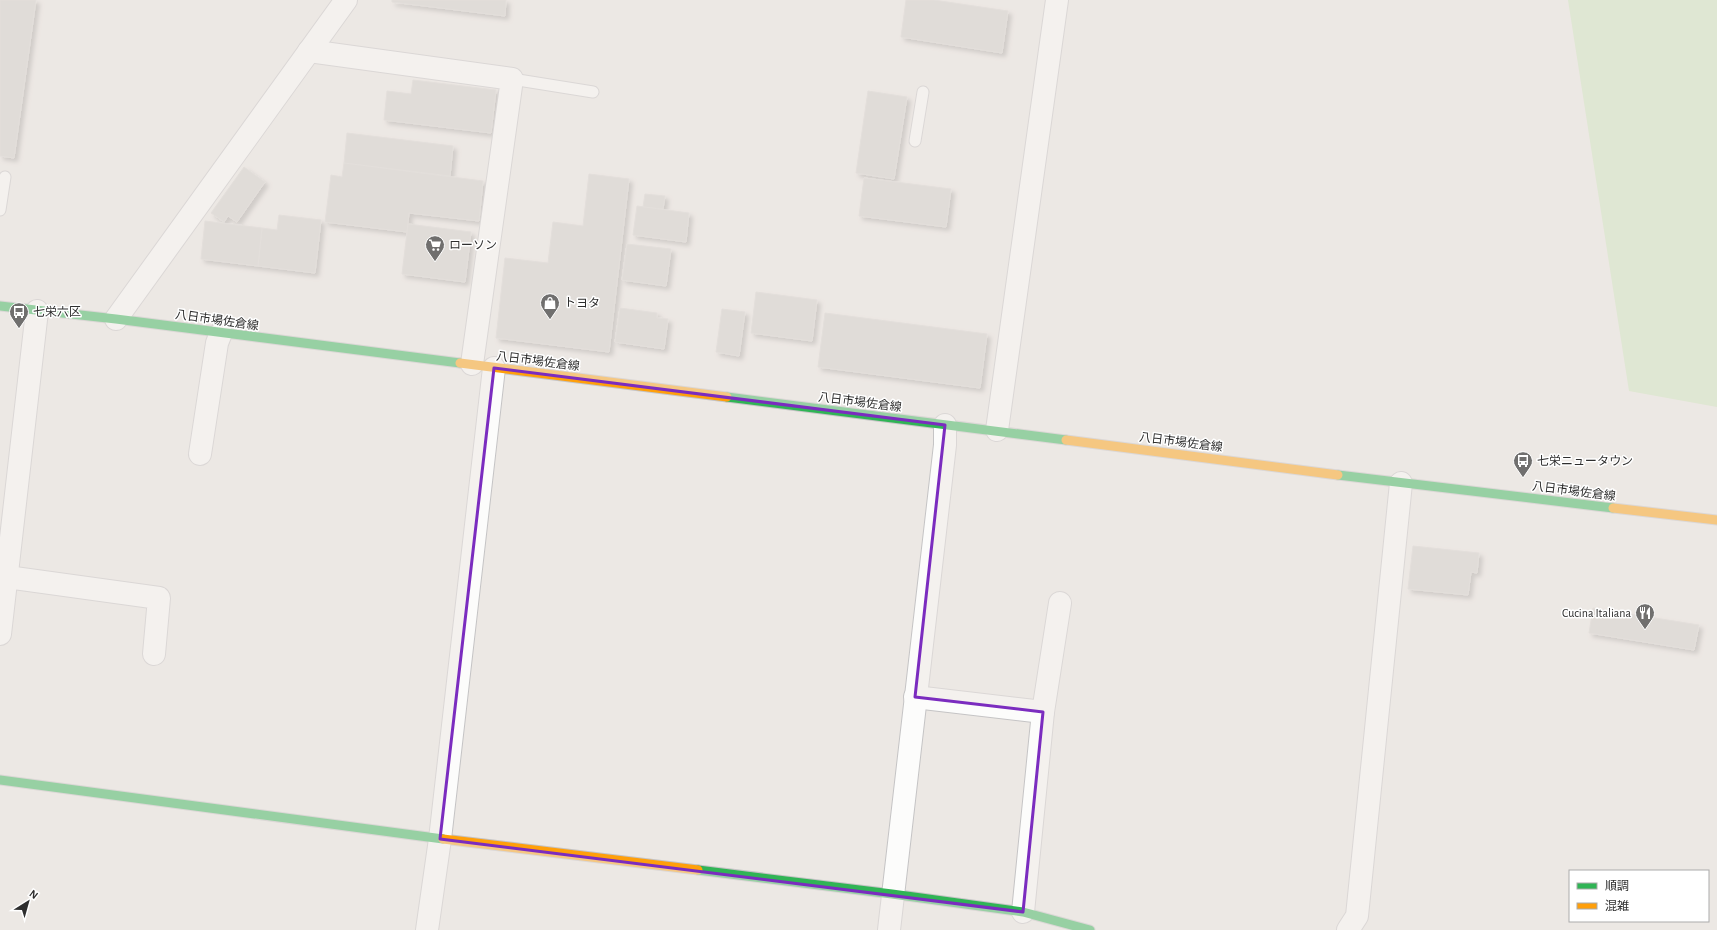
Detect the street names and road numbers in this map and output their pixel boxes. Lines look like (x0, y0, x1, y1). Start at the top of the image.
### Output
street label: 八日市場佐倉線 (175, 307, 260, 332)
street label: 八日市場佐倉線 (496, 349, 581, 372)
street label: 八日市場佐倉線 (818, 390, 903, 413)
street label: 八日市場佐倉線 (1139, 430, 1224, 453)
street label: 八日市場佐倉線 (1532, 479, 1617, 502)

